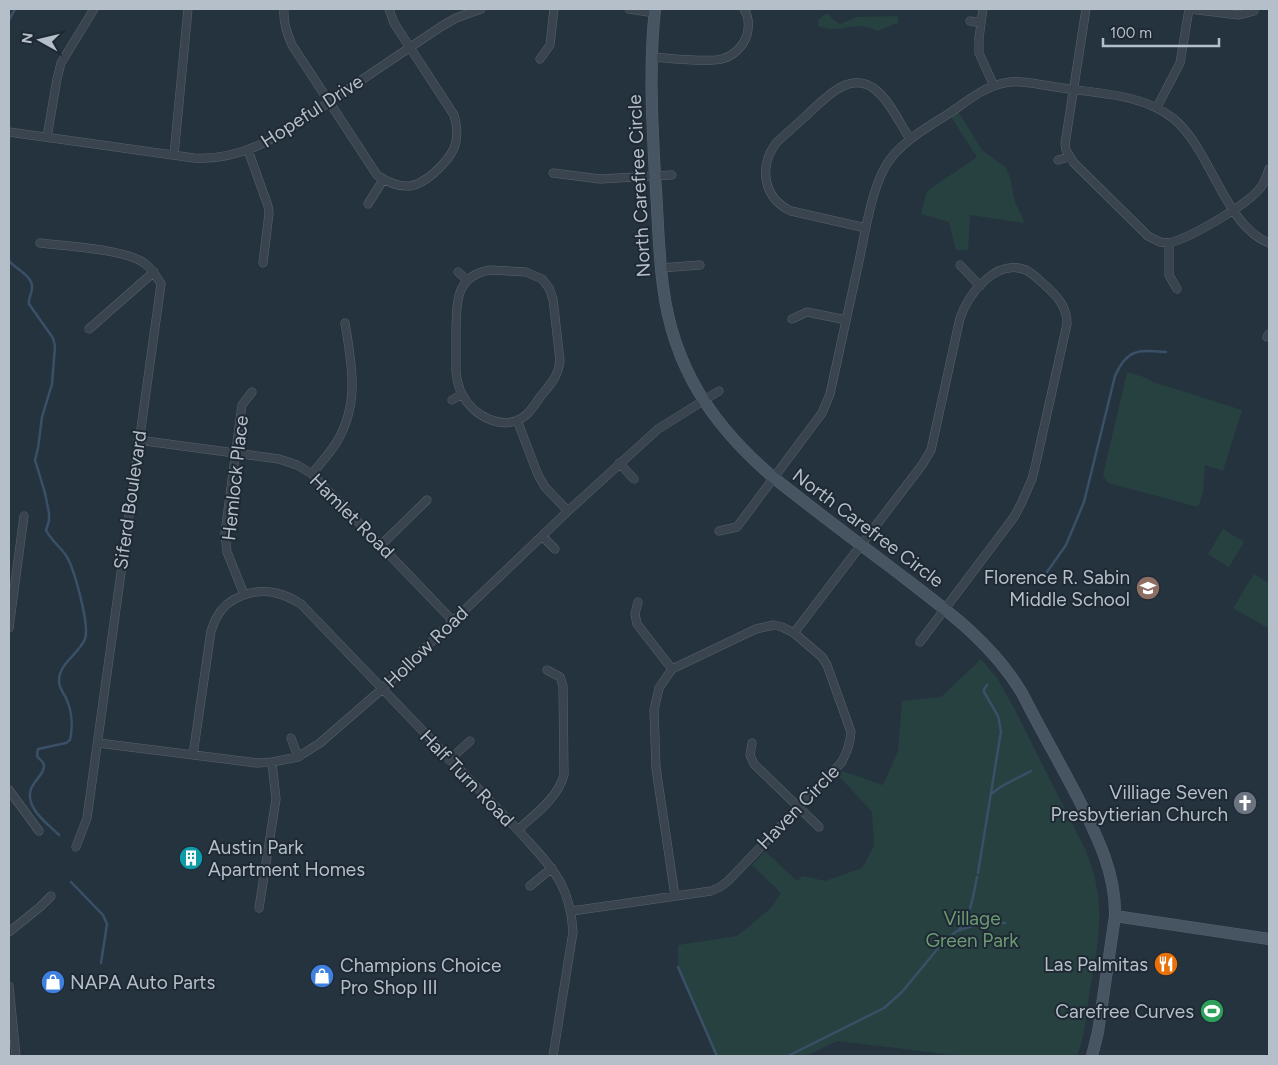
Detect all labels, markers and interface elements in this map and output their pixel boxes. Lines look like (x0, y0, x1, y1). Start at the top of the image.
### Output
north arrow (15, 15, 65, 65)
scale bar (1103, 15, 1219, 47)
text: 100 m (1110, 24, 1152, 42)
text: N (18, 32, 37, 45)
street label: Hopeful Drive (257, 69, 367, 153)
street label: North Carefree Circle (623, 94, 655, 278)
street label: Hemlock Place (217, 414, 253, 542)
street label: Siferd Boulevard (109, 429, 151, 571)
street label: North Carefree Circle (788, 464, 948, 592)
street label: Hamlet Road (305, 469, 399, 563)
place label: Florence R. Sabin Middle School (984, 566, 1130, 611)
school or university icon: Florence R. Sabin Middle School (1135, 575, 1161, 601)
street label: Hollow Road (379, 601, 473, 693)
street label: Half Turn Road (415, 725, 519, 831)
street label: Haven Circle (752, 760, 844, 854)
place label: Villiage Seven Presbytierian Church (1051, 781, 1228, 826)
church icon: Villiage Seven Presbytierian Church (1232, 790, 1258, 816)
place label: Austin Park Apartment Homes (208, 836, 365, 881)
building icon: Austin Park Apartment Homes (178, 845, 204, 871)
park label: Village Green Park (925, 907, 1019, 952)
restaurant icon: Las Palmitas (1153, 951, 1179, 977)
place label: Las Palmitas (1044, 953, 1148, 976)
place label: Champions Choice Pro Shop III (340, 954, 501, 999)
shop icon: Champions Choice Pro Shop III (309, 963, 335, 989)
shop icon: NAPA Auto Parts (40, 969, 66, 995)
place label: NAPA Auto Parts (70, 971, 216, 994)
sports icon: Carefree Curves (1199, 998, 1225, 1024)
place label: Carefree Curves (1055, 1000, 1194, 1023)

